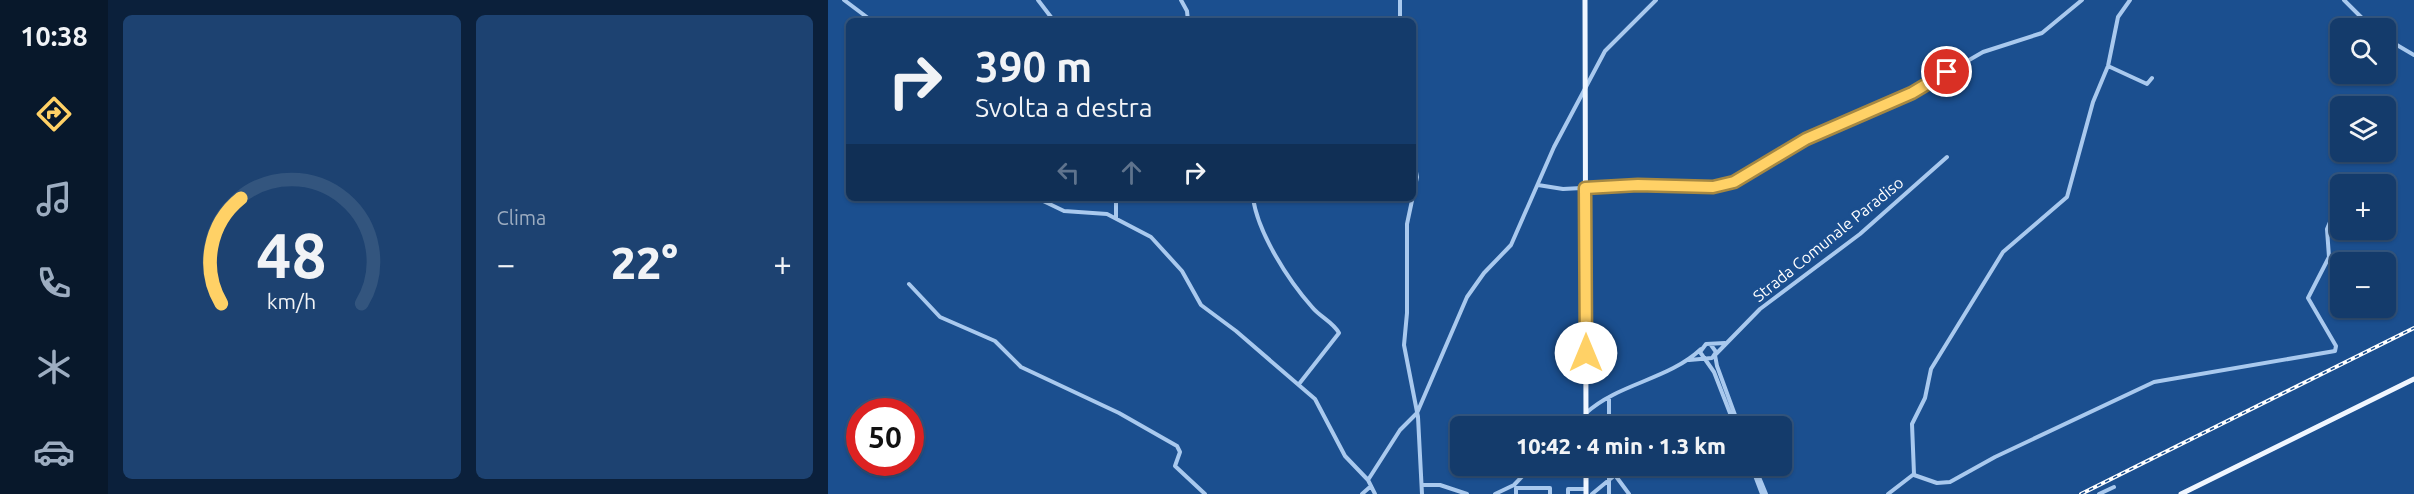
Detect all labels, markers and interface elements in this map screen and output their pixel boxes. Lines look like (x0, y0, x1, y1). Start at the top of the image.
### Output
map controls (2330, 18, 2396, 318)
button: search (2330, 18, 2396, 84)
text: 10:38 (20, 21, 88, 51)
icon: right (876, 42, 954, 120)
text: 390 m (975, 43, 1092, 90)
pin (1921, 46, 1972, 97)
icon: arrive (1930, 55, 1963, 88)
text: Svolta a destra (975, 92, 1153, 122)
icon: directions (33, 93, 75, 135)
button: layers (2330, 96, 2396, 162)
icon: left (1052, 156, 1085, 189)
icon: ahead (1115, 156, 1148, 189)
icon: right (1178, 156, 1211, 189)
street label: Strada Comunale Paradiso (1749, 173, 1907, 305)
button: + (2330, 174, 2396, 240)
icon: music (33, 178, 75, 220)
text: Clima (497, 206, 546, 229)
text: 48 (257, 220, 327, 290)
text: 22° (611, 237, 678, 288)
text: − (497, 245, 515, 282)
text: + (773, 245, 792, 282)
button: − (2330, 252, 2396, 318)
icon: phone (33, 262, 75, 304)
text: km/h (267, 289, 316, 313)
position arrow (1554, 321, 1618, 385)
icon: climate (33, 346, 75, 388)
speed limit sign: 50 (846, 398, 924, 476)
icon: car (33, 431, 75, 473)
text: 10:42 · 4 min · 1.3 km (1516, 433, 1726, 458)

